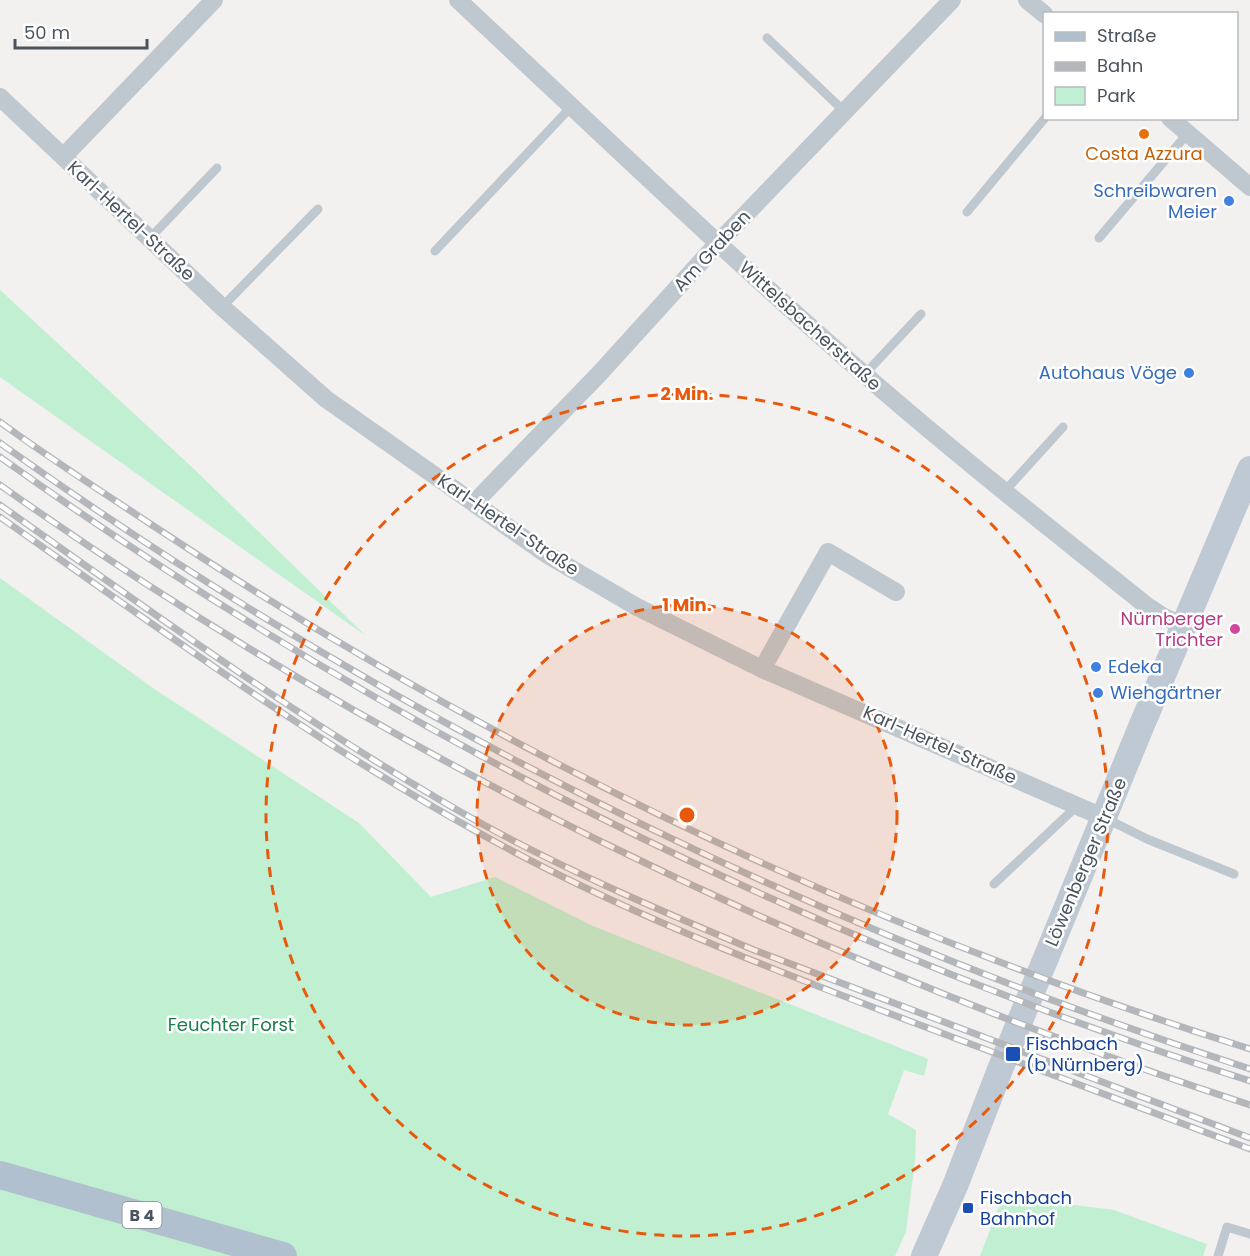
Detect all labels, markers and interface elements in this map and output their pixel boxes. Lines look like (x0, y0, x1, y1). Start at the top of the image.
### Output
scale bar (15, 12, 147, 50)
legend (1043, 12, 1238, 120)
text: 50 m (24, 20, 70, 45)
text: Straße (1097, 23, 1156, 48)
text: Bahn (1097, 53, 1143, 78)
text: Park (1097, 83, 1136, 108)
marker: Costa Azzura (1137, 127, 1151, 141)
place label: Costa Azzura (1085, 141, 1203, 166)
street label: Karl-Hertel-Straße (62, 155, 201, 286)
place label: Schreibwaren Meier (1093, 178, 1217, 224)
marker: Schreibwaren Meier (1222, 194, 1236, 208)
street label: Am Graben (667, 204, 756, 297)
street label: Wittelsbacherstraße (734, 255, 887, 396)
place label: Autohaus Vöge (1039, 360, 1177, 385)
marker: Autohaus Vöge (1182, 366, 1196, 380)
text: 2 Min. (660, 381, 714, 406)
street label: Karl-Hertel-Straße (433, 468, 584, 581)
text: 1 Min. (662, 592, 712, 617)
place label: Nürnberger Trichter (1121, 606, 1223, 652)
marker: Nürnberger Trichter (1228, 622, 1242, 636)
place label: Edeka (1108, 654, 1162, 679)
marker: Edeka (1089, 660, 1103, 674)
place label: Wiehgärtner (1110, 680, 1222, 705)
marker: Wiehgärtner (1091, 686, 1105, 700)
street label: Karl-Hertel-Straße (859, 699, 1021, 790)
street label: Löwenberger Straße (1039, 774, 1132, 950)
centre of rings (677, 805, 697, 825)
park label: Feuchter Forst (168, 1012, 294, 1037)
place label: Fischbach (b Nürnberg) (1026, 1031, 1144, 1077)
marker: Fischbach (b Nürnberg) (1004, 1045, 1022, 1063)
place label: Fischbach Bahnhof (980, 1185, 1072, 1231)
marker: Fischbach Bahnhof (961, 1201, 975, 1215)
road number: B 4 (122, 1202, 162, 1228)

